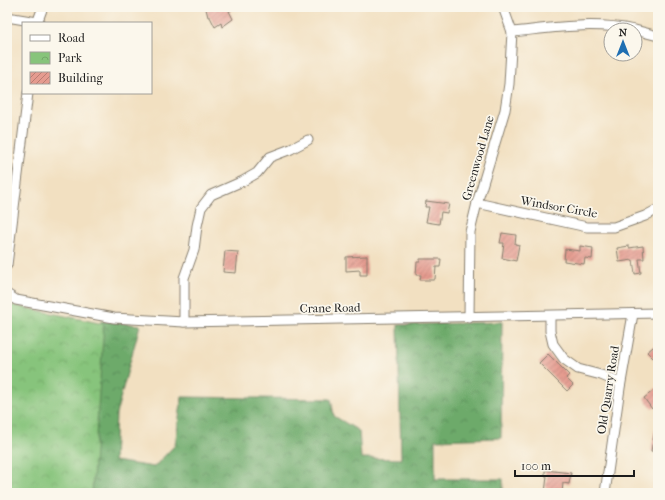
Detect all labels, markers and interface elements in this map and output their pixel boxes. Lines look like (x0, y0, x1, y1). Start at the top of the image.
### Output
legend (22, 22, 152, 94)
north arrow (603, 22, 643, 62)
text: N (619, 26, 628, 39)
text: Road (58, 31, 85, 45)
text: Park (58, 51, 83, 65)
text: Building (58, 71, 103, 85)
street label: Greenwood Lane (459, 114, 497, 202)
street label: Windsor Circle (518, 193, 599, 221)
street label: Crane Road (299, 300, 361, 316)
street label: Old Quarry Road (594, 344, 622, 435)
scale bar (515, 452, 634, 478)
text: 100 m (521, 459, 551, 473)

